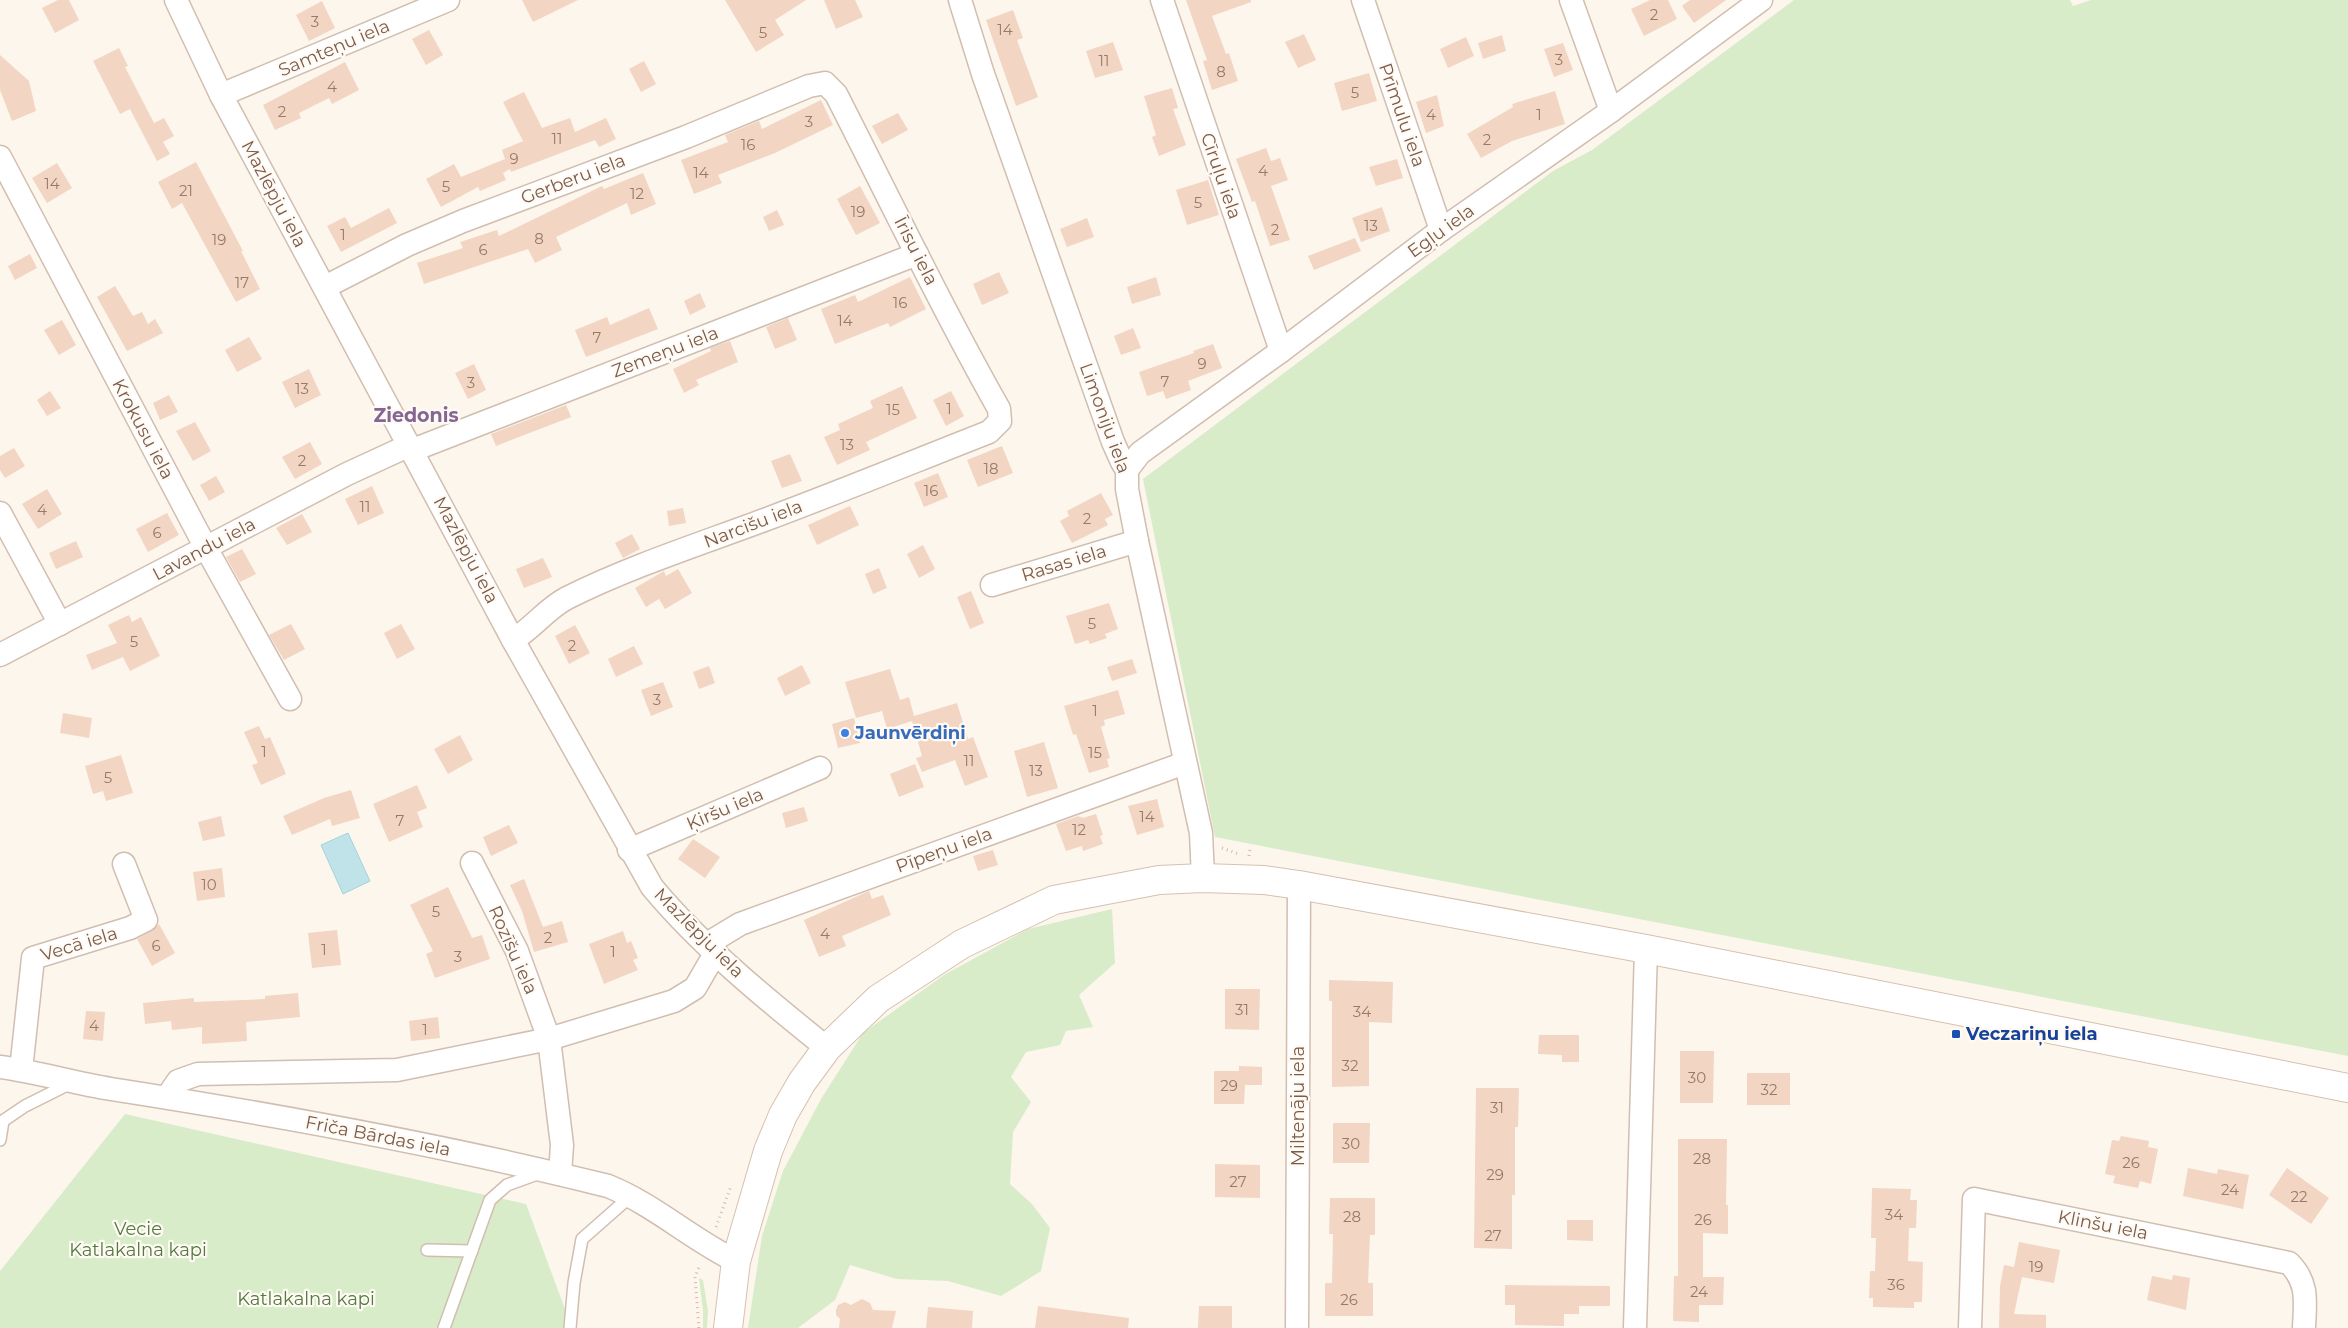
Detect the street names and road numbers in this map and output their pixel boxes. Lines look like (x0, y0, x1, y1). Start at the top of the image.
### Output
street label: Samteņu iela (275, 15, 393, 82)
street label: Prīmulu iela (1374, 60, 1430, 170)
street label: Cīruļu iela (1195, 130, 1246, 222)
street label: Mazlēpju iela (237, 137, 311, 251)
street label: Gerberu iela (518, 149, 628, 209)
street label: Egļu iela (1403, 199, 1479, 263)
street label: Īrisu iela (889, 213, 943, 289)
street label: Zemeņu iela (609, 322, 722, 383)
street label: Limoniju iela (1075, 360, 1135, 476)
street label: Krokusu iela (107, 375, 179, 483)
street label: Mazlēpju iela (429, 493, 503, 607)
street label: Narcišu iela (701, 495, 805, 553)
street label: Lavandu iela (149, 513, 259, 585)
street label: Rasas iela (1019, 540, 1109, 586)
street label: Ķiršu iela (683, 783, 767, 836)
street label: Pīpeņu iela (893, 822, 996, 879)
street label: Mazlēpju iela (650, 884, 748, 982)
street label: Rozīšu iela (484, 902, 542, 998)
street label: Vecā iela (38, 922, 120, 966)
street label: Miltenāju iela (1287, 1046, 1309, 1166)
street label: Friča Bārdas iela (304, 1111, 452, 1161)
street label: Klinšu iela (2056, 1205, 2150, 1245)

